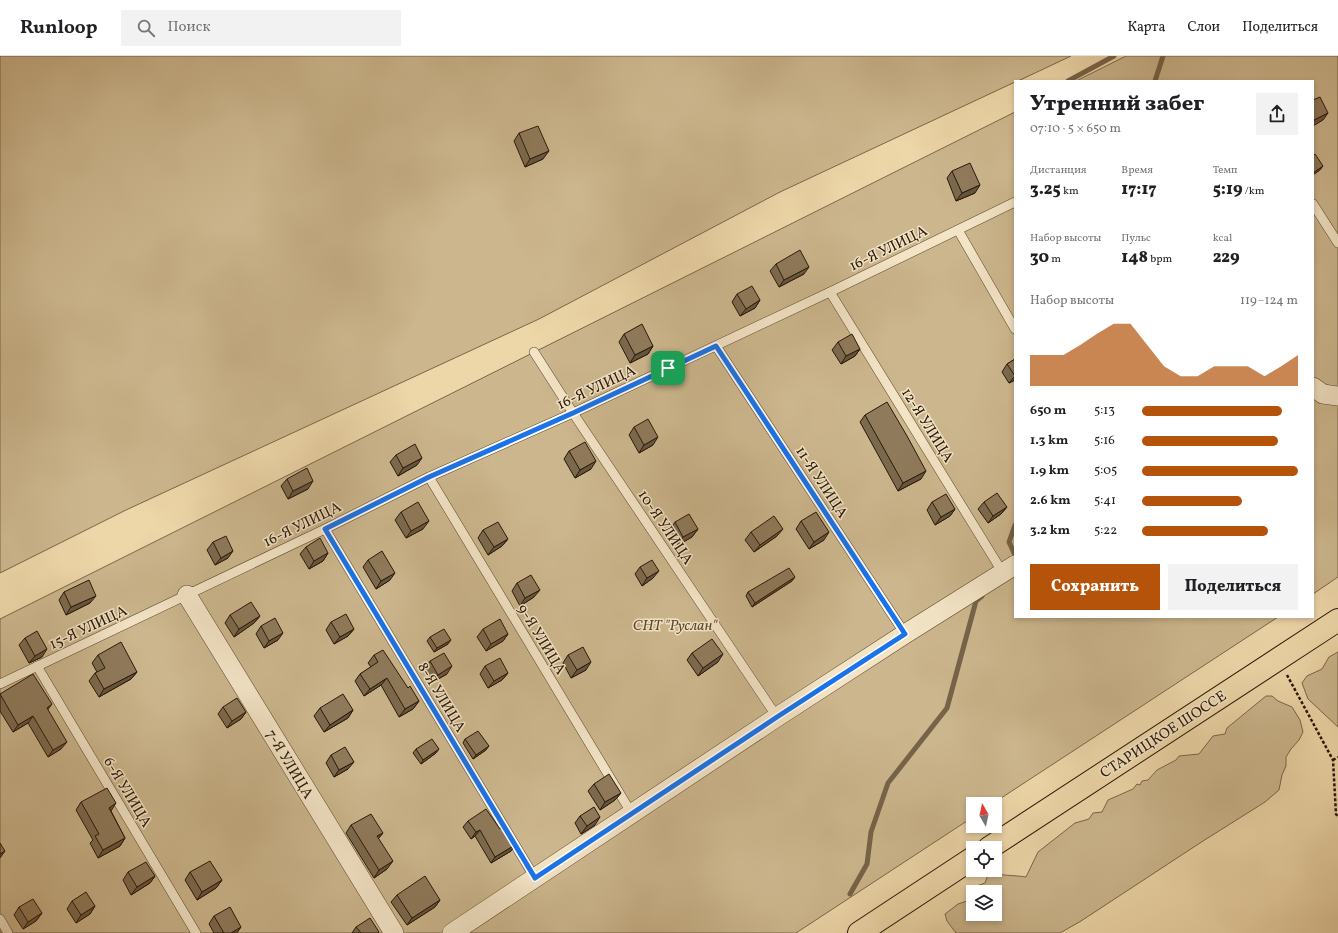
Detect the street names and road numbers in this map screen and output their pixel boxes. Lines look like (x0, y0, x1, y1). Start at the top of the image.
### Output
street label: 16-Я УЛИЦА (846, 221, 932, 277)
street label: 16-Я УЛИЦА (554, 361, 640, 416)
street label: 12-Я УЛИЦА (895, 384, 958, 468)
street label: 11-Я УЛИЦА (790, 443, 852, 523)
street label: 10-Я УЛИЦА (632, 486, 698, 570)
street label: 16-Я УЛИЦА (260, 497, 346, 553)
street label: 9-Я УЛИЦА (511, 600, 570, 679)
street label: 15-Я УЛИЦА (46, 601, 131, 656)
street label: 8-Я УЛИЦА (412, 659, 470, 737)
street label: СТАРИЦКОЕ ШОССЕ (1096, 686, 1231, 784)
street label: 7-Я УЛИЦА (260, 726, 318, 804)
street label: 6-Я УЛИЦА (97, 754, 156, 832)

